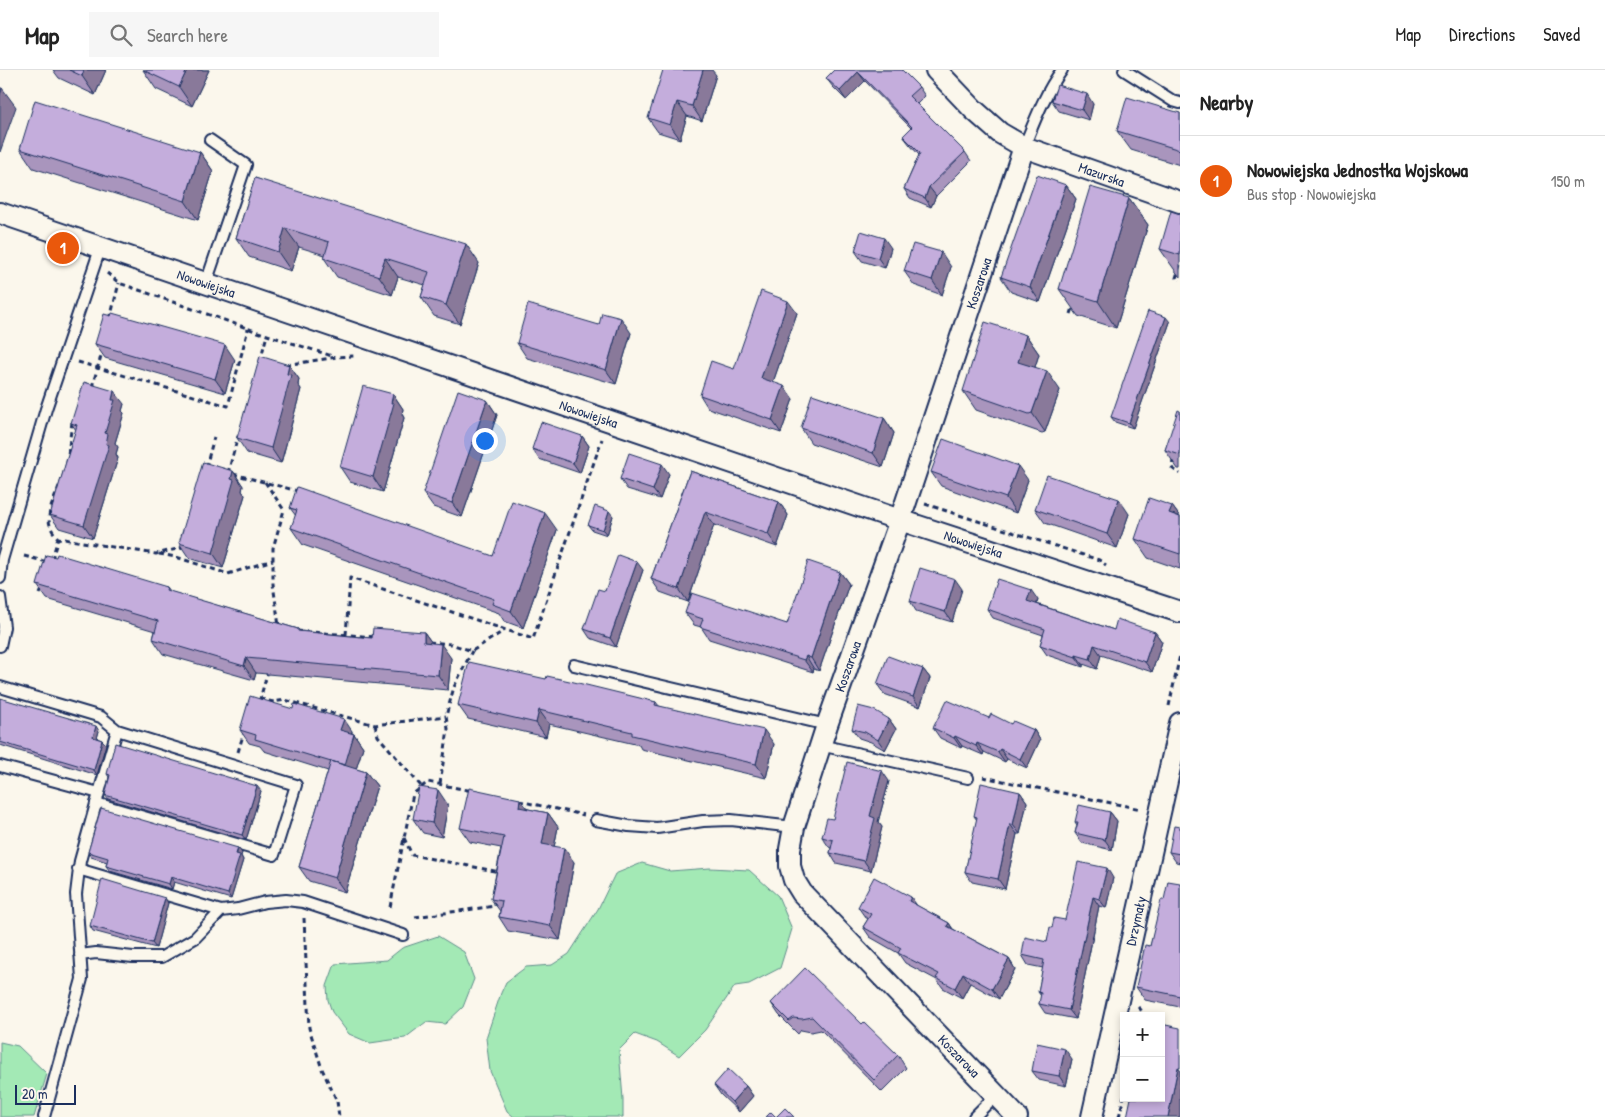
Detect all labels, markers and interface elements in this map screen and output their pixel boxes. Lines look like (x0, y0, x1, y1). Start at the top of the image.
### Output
search box (89, 12, 439, 57)
text: Map (25, 19, 59, 51)
icon: search (107, 21, 135, 49)
text: Search here (147, 22, 228, 48)
text: Map (1396, 22, 1421, 47)
text: Directions (1449, 22, 1515, 47)
text: Saved (1543, 22, 1580, 47)
text: Nearby (1200, 88, 1253, 117)
street label: Mazurska (1076, 157, 1128, 191)
text: Nowowiejska Jednostka Wojskowa (1247, 157, 1468, 183)
text: 1 (1213, 170, 1219, 192)
text: 150 m (1551, 170, 1585, 192)
text: Bus stop · Nowowiejska (1247, 183, 1376, 205)
pin: 1 (47, 229, 79, 267)
street label: Koszarowa (961, 254, 996, 311)
street label: Nowowiejska (175, 264, 239, 302)
street label: Nowowiejska (557, 395, 621, 432)
your location (472, 428, 498, 454)
street label: Nowowiejska (942, 525, 1006, 562)
street label: Koszarowa (830, 638, 865, 694)
street label: Drzymały (1121, 894, 1151, 947)
map controls (1120, 1012, 1165, 1102)
button: + (1120, 1012, 1165, 1057)
street label: Koszarowa (934, 1030, 985, 1082)
button: − (1120, 1057, 1165, 1102)
scale bar (15, 1082, 76, 1105)
text: 20 m (22, 1084, 48, 1103)

